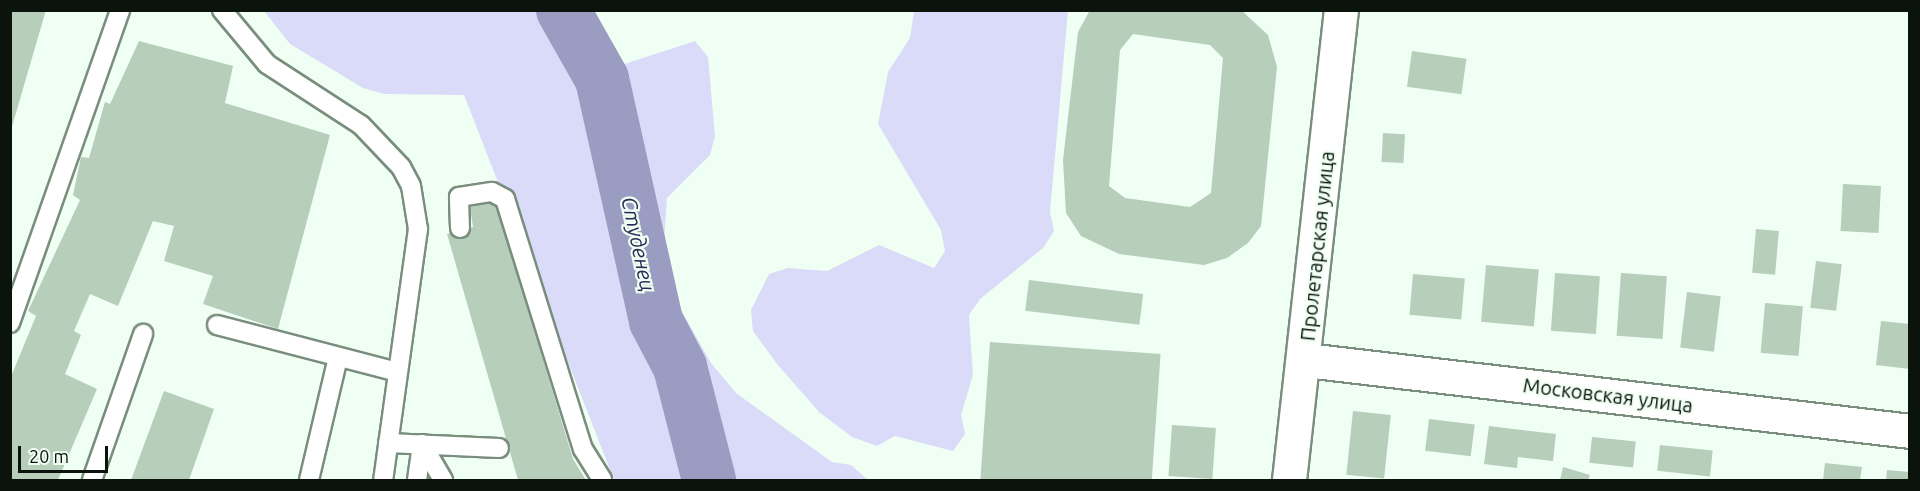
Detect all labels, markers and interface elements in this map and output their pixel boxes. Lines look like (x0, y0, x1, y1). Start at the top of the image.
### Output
street label: Пролетарская улица (1295, 150, 1339, 342)
water label: Студенец (617, 194, 661, 294)
street label: Московская улица (1522, 373, 1694, 417)
scale bar (21, 434, 111, 472)
text: 20 m (29, 446, 69, 466)

